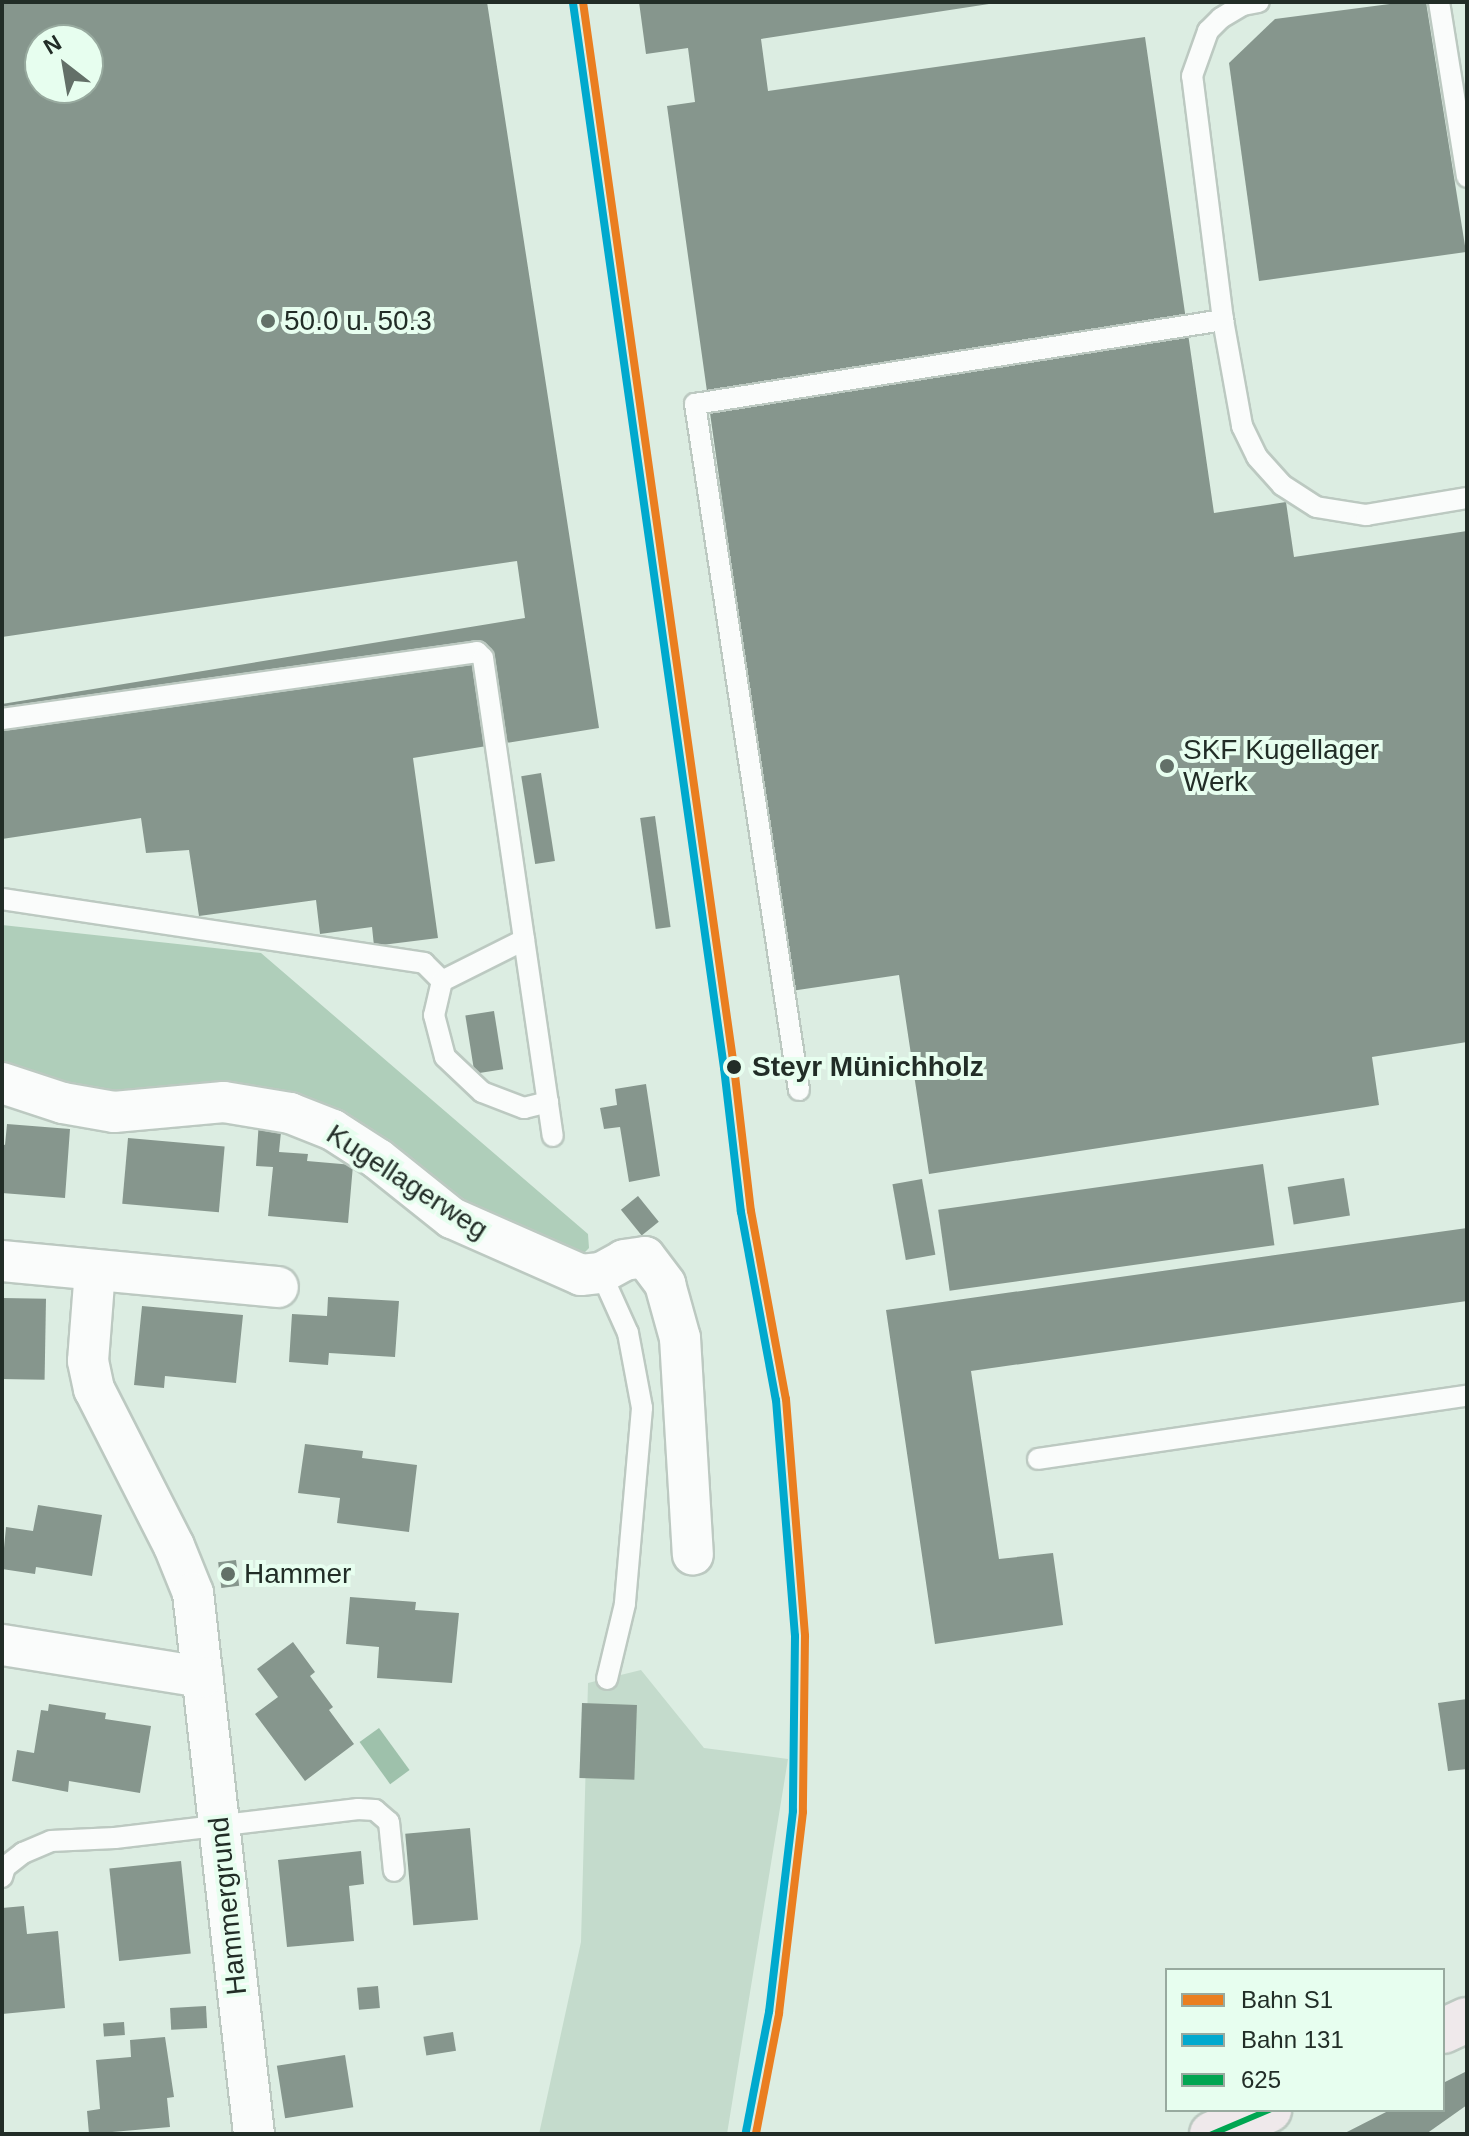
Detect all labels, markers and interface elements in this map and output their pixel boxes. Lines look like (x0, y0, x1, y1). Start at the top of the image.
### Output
north arrow (24, 24, 104, 104)
text: N (39, 30, 66, 60)
place label: 50.0 u. 50.3 (284, 304, 432, 338)
marker: 50.0 u. 50.3 (259, 312, 277, 330)
place label: SKF Kugellager Werk (1183, 733, 1379, 799)
marker: SKF Kugellager Werk (1158, 757, 1176, 775)
place label: Steyr Münichholz (752, 1050, 984, 1084)
marker: Steyr Münichholz (723, 1056, 745, 1078)
street label: Kugellagerweg (320, 1117, 494, 1247)
place label: Hammer (244, 1557, 351, 1591)
marker: Hammer (219, 1565, 237, 1583)
street label: Hammergrund (202, 1815, 254, 1997)
legend (1165, 1968, 1445, 2112)
text: Bahn S1 (1241, 1986, 1333, 2013)
text: Bahn 131 (1241, 2026, 1344, 2053)
text: 625 (1241, 2066, 1281, 2093)

